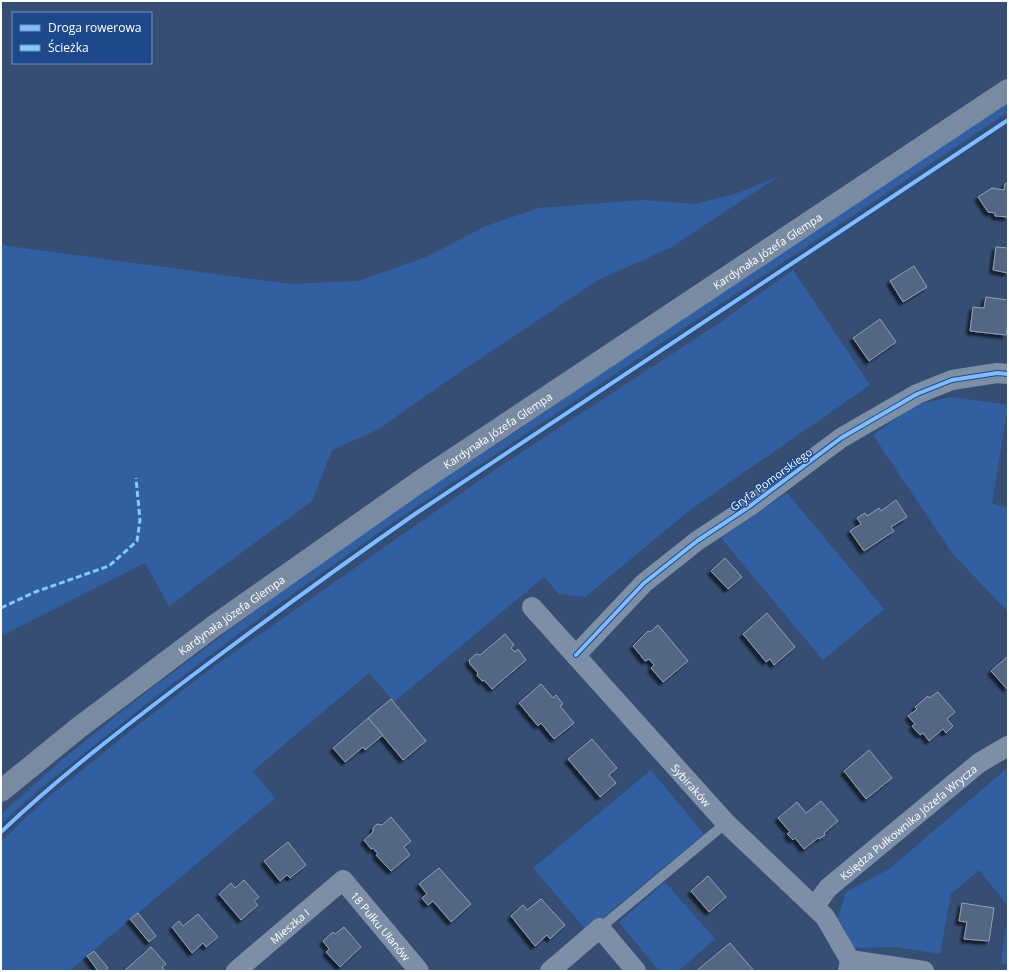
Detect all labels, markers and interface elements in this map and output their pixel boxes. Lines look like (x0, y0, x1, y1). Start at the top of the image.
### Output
legend (12, 12, 152, 64)
text: Droga rowerowa (48, 19, 141, 36)
text: Ścieżka (48, 39, 89, 56)
street label: Kardynała Józefa Glempa (710, 209, 824, 292)
street label: Kardynała Józefa Glempa (440, 388, 555, 472)
street label: Gryfa Pomorskiego (727, 444, 815, 514)
street label: Kardynała Józefa Glempa (175, 571, 287, 658)
street label: Sybiraków (669, 760, 715, 810)
street label: Księdza Pułkownika Józefa Wrycza (836, 761, 980, 883)
street label: 18 Pułku Ułanów (348, 888, 415, 964)
street label: Mieszka I (267, 905, 312, 947)

